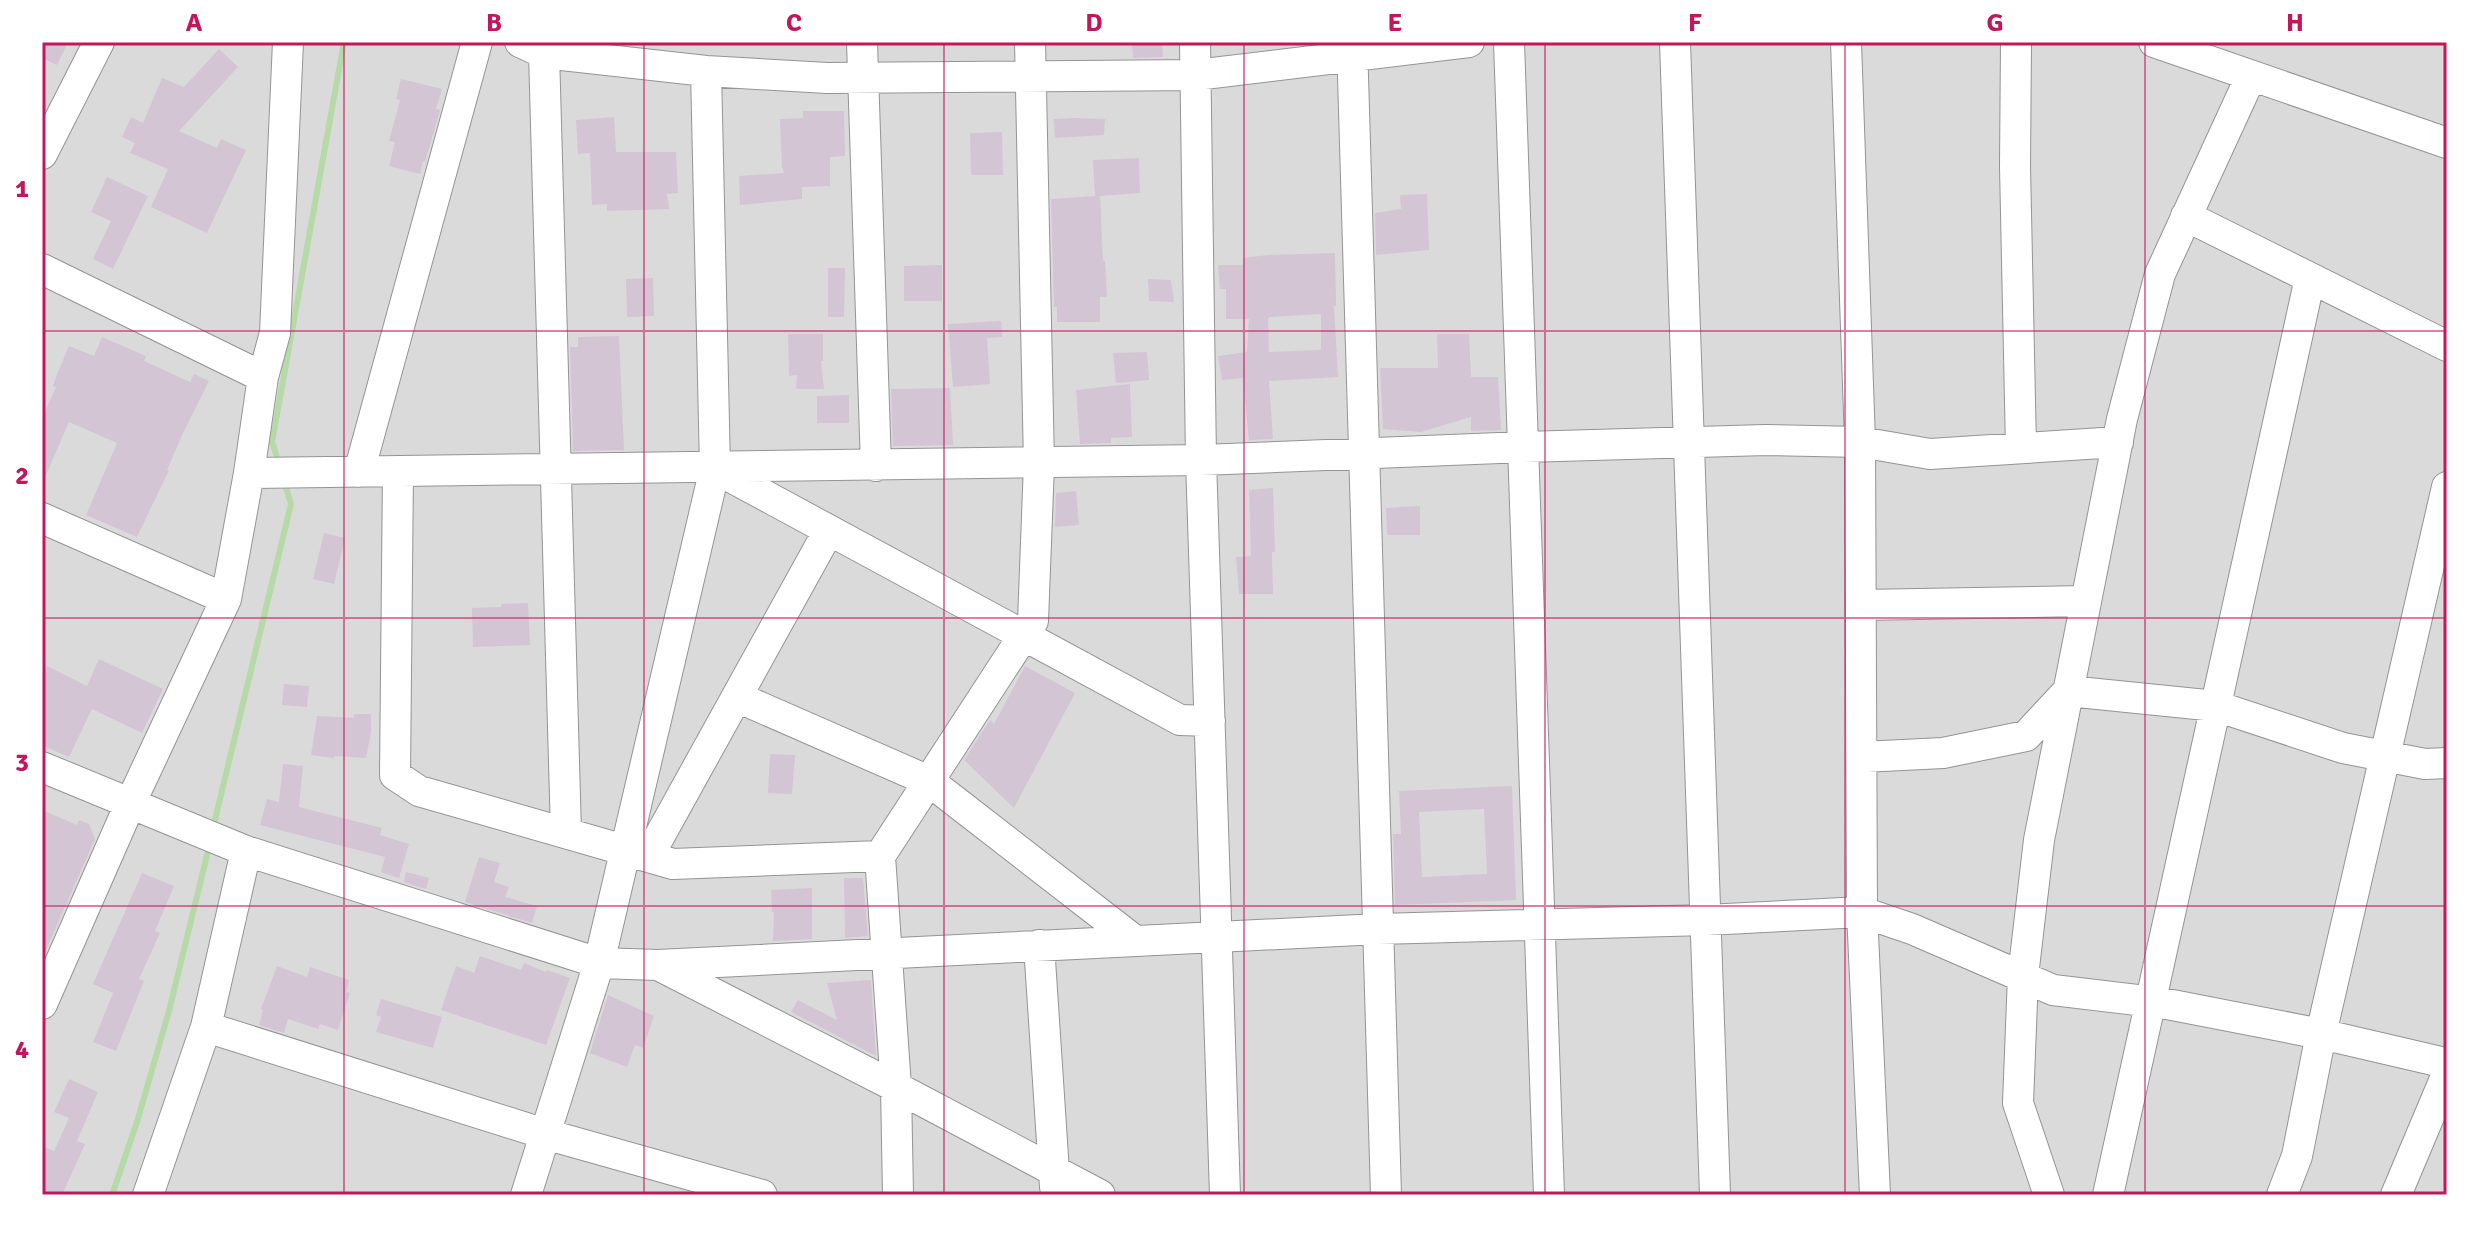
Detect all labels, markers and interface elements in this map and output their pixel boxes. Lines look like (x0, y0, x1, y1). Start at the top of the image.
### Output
text: A (186, 7, 203, 39)
text: B (486, 7, 502, 39)
text: C (786, 7, 802, 39)
text: D (1085, 7, 1103, 39)
text: E (1388, 7, 1402, 39)
text: F (1688, 7, 1702, 39)
text: G (1986, 7, 2004, 39)
text: H (2286, 7, 2304, 39)
text: 1 (15, 173, 29, 205)
text: 2 (15, 460, 29, 492)
text: 3 (15, 747, 29, 779)
text: 4 (15, 1034, 29, 1066)

